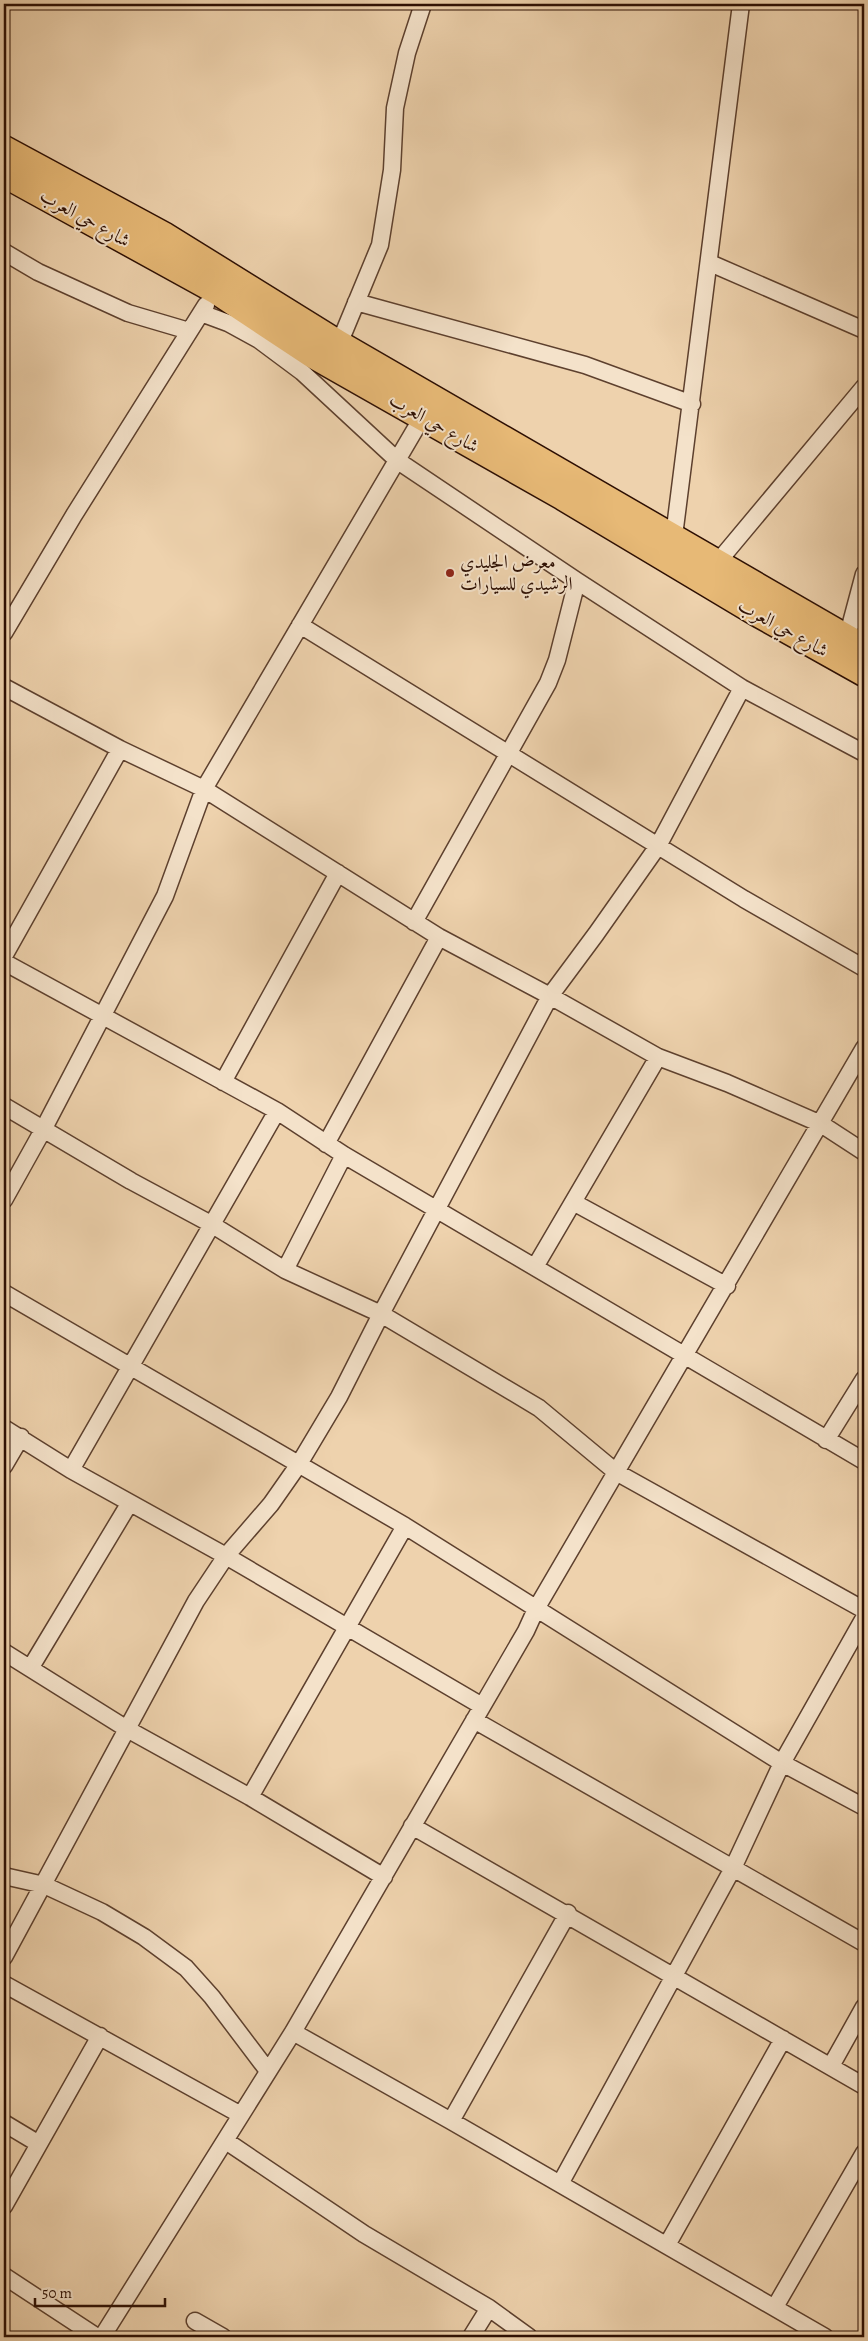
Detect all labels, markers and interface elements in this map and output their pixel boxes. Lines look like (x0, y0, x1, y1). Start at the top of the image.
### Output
street label: شارع حي العرب (34, 182, 135, 255)
street label: شارع حي العرب (383, 387, 484, 461)
place label: معرض الجليدي الرشيدي للسيارات (460, 549, 573, 599)
marker: معرض الجليدي الرشيدي للسيارات (444, 567, 456, 579)
street label: شارع حي العرب (732, 592, 833, 665)
scale bar (35, 2276, 165, 2308)
text: 50 m (42, 2283, 72, 2303)

